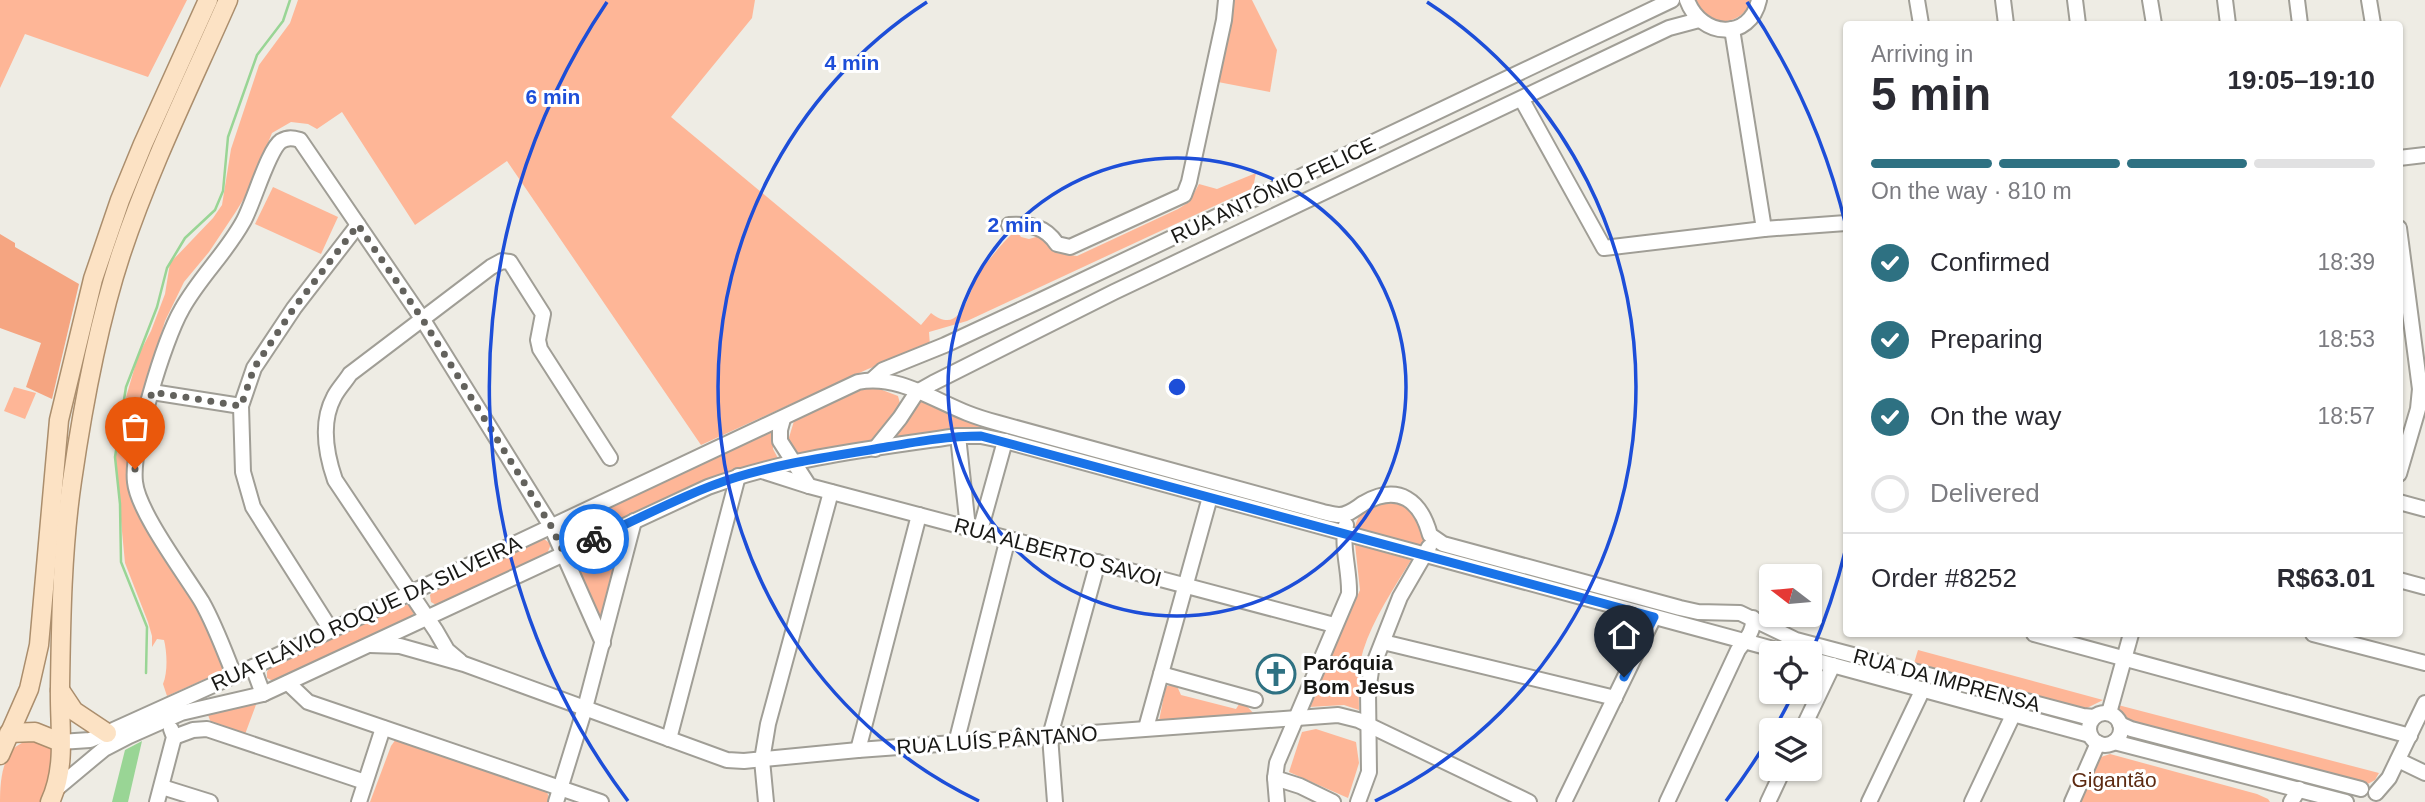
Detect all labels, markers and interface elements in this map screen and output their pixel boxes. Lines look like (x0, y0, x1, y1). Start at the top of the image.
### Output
text: Arriving in (1871, 41, 1973, 67)
text: 4 min (825, 51, 879, 74)
text: 19:05–19:10 (2228, 65, 2375, 95)
text: 5 min (1871, 68, 1991, 120)
text: 6 min (526, 85, 580, 108)
street label: RUA ANTÔNIO FELICE (1167, 132, 1379, 248)
text: On the way · 810 m (1871, 178, 2072, 204)
text: 2 min (988, 213, 1042, 236)
icon: check (1871, 244, 1909, 282)
text: Confirmed (1930, 247, 2050, 277)
text: 18:39 (2317, 249, 2375, 275)
icon: check (1871, 321, 1909, 359)
text: Preparing (1930, 324, 2043, 354)
text: 18:53 (2317, 326, 2375, 352)
centre of rings (1165, 375, 1189, 399)
pin (105, 397, 165, 469)
icon: check (1871, 398, 1909, 436)
text: On the way (1930, 401, 2062, 431)
text: 18:57 (2317, 403, 2375, 429)
icon: bag (116, 408, 154, 446)
text: Delivered (1930, 478, 2040, 508)
courier (559, 504, 629, 574)
street label: RUA ALBERTO SAVOI (952, 513, 1164, 591)
icon: bike (575, 520, 613, 558)
street label: RUA FLÁVIO ROQUE DA SILVEIRA (207, 531, 525, 695)
text: Order #8252 (1871, 563, 2017, 593)
text: R$63.01 (2277, 563, 2375, 593)
north arrow (1759, 564, 1822, 626)
map controls (1759, 564, 1822, 781)
pin (1594, 605, 1654, 677)
icon: home (1605, 616, 1643, 654)
button: locate (1759, 641, 1822, 704)
street label: RUA DA IMPRENSA (1851, 644, 2043, 716)
place label: Paróquia Bom Jesus (1303, 651, 1415, 698)
church icon: Paróquia Bom Jesus (1255, 653, 1297, 695)
button: layers (1759, 718, 1822, 781)
street label: RUA LUÍS PÂNTANO (896, 722, 1098, 758)
park label: Gigantão (2071, 768, 2157, 791)

